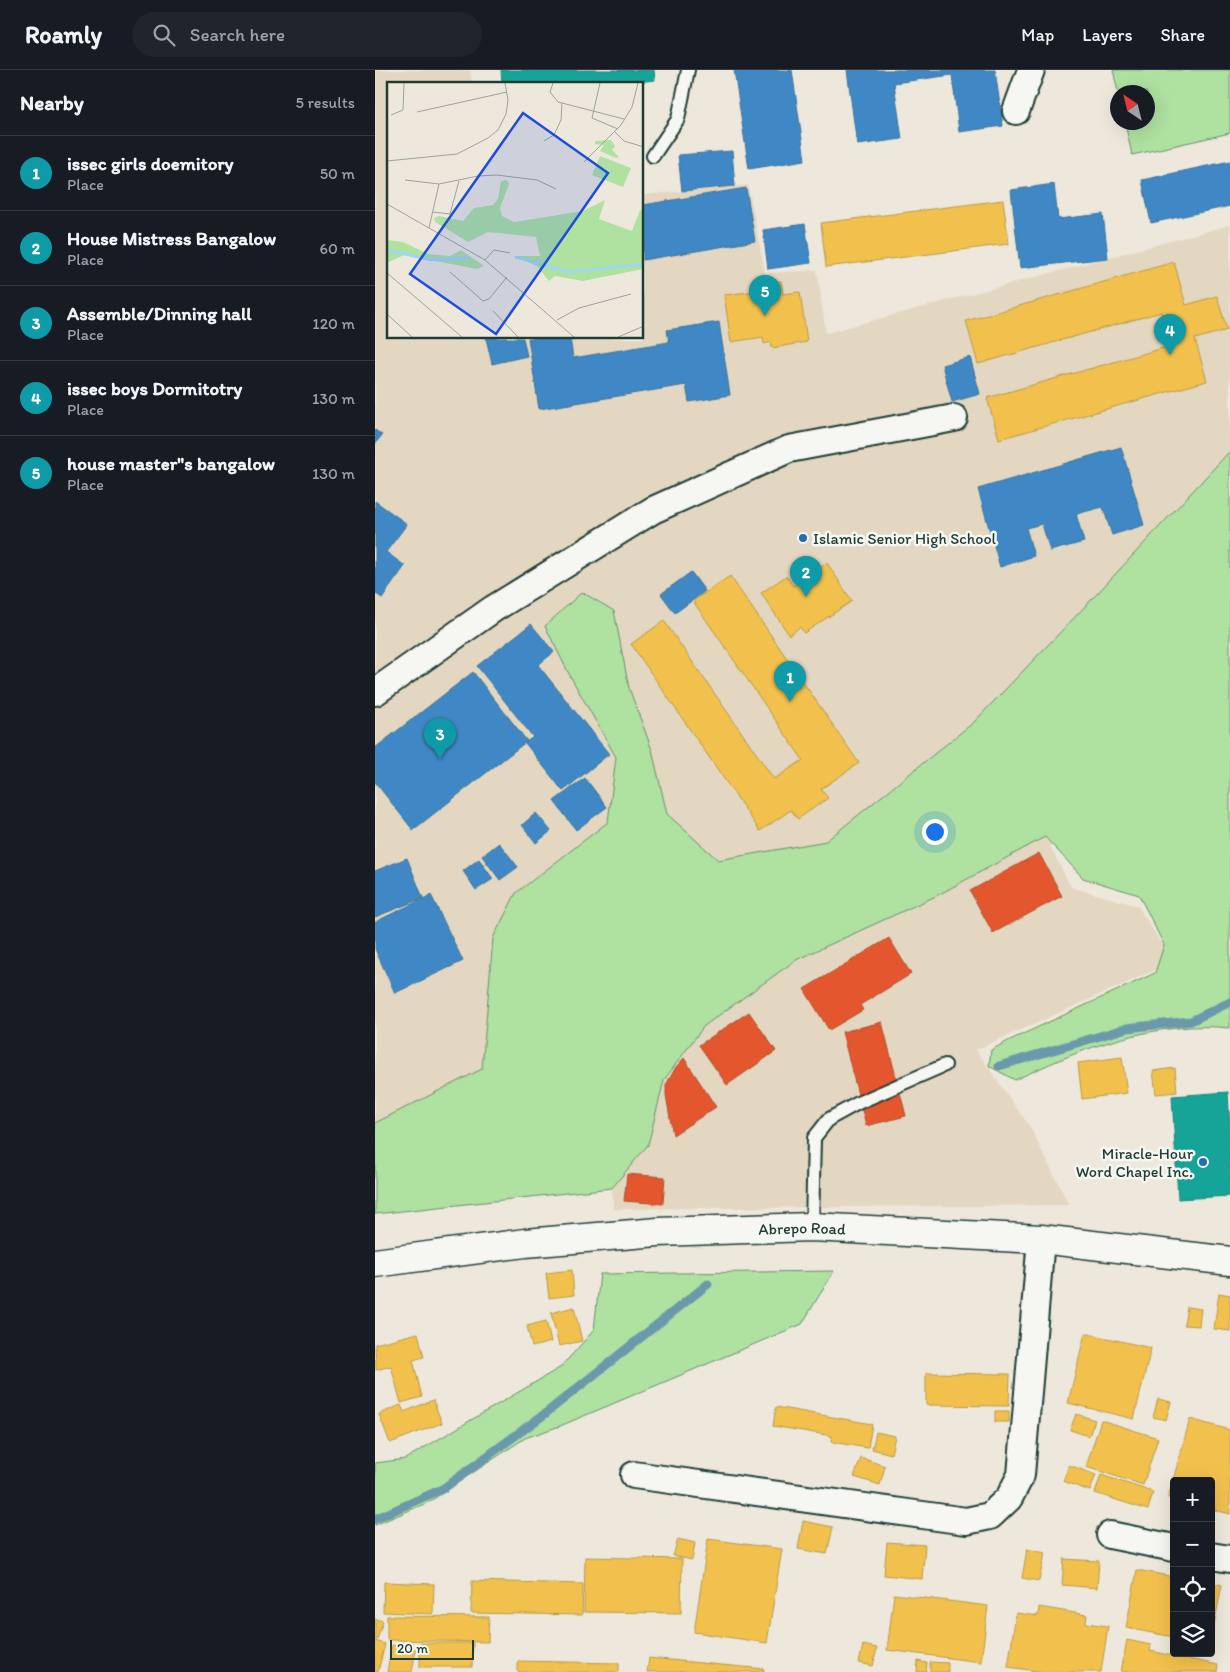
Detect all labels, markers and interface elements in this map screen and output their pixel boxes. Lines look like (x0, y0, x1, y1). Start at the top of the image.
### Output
search box (132, 12, 482, 57)
text: Roamly (25, 20, 102, 49)
icon: search (150, 21, 178, 49)
text: Search here (190, 23, 285, 46)
text: Map (1021, 24, 1054, 46)
text: Layers (1082, 24, 1132, 46)
text: Share (1160, 24, 1205, 46)
inset map (387, 82, 644, 339)
north arrow (1110, 85, 1155, 130)
text: Nearby (20, 90, 84, 115)
text: 5 results (295, 93, 355, 112)
text: issec girls doemitory (67, 152, 234, 175)
text: 1 (32, 164, 40, 183)
text: 50 m (320, 164, 355, 183)
text: Place (67, 175, 104, 194)
text: House Mistress Bangalow (67, 227, 276, 250)
text: 2 (32, 239, 40, 258)
text: 60 m (320, 239, 355, 258)
text: Place (67, 250, 104, 269)
pin: 5 (749, 275, 781, 316)
text: Assemble/Dinning hall (67, 302, 252, 325)
text: 3 (32, 314, 40, 333)
text: 120 m (312, 314, 355, 333)
pin: 4 (1154, 314, 1186, 355)
text: Place (67, 325, 104, 344)
text: issec boys Dormitotry (67, 377, 242, 400)
text: 4 (31, 389, 41, 408)
text: 130 m (312, 389, 355, 408)
text: Place (67, 400, 104, 419)
text: house master"s bangalow (67, 452, 275, 475)
text: 5 (32, 464, 40, 483)
text: 130 m (312, 464, 355, 483)
text: Place (67, 475, 104, 494)
place label: Islamic Senior High School (813, 529, 997, 548)
marker: Islamic Senior High School (797, 532, 809, 544)
pin: 2 (790, 556, 822, 597)
pin: 1 (774, 661, 806, 702)
pin: 3 (424, 718, 456, 759)
your location (922, 819, 948, 845)
place label: Miracle-Hour Word Chapel Inc. (1076, 1144, 1194, 1181)
marker: Miracle-Hour Word Chapel Inc. (1197, 1156, 1209, 1168)
street label: Abrepo Road (758, 1217, 846, 1238)
map controls (1170, 1477, 1215, 1657)
button: + (1170, 1477, 1215, 1522)
button: − (1170, 1522, 1215, 1567)
button: locate (1170, 1567, 1215, 1612)
button: layers (1170, 1612, 1215, 1657)
scale bar (390, 1637, 474, 1660)
text: 20 m (397, 1640, 428, 1657)

